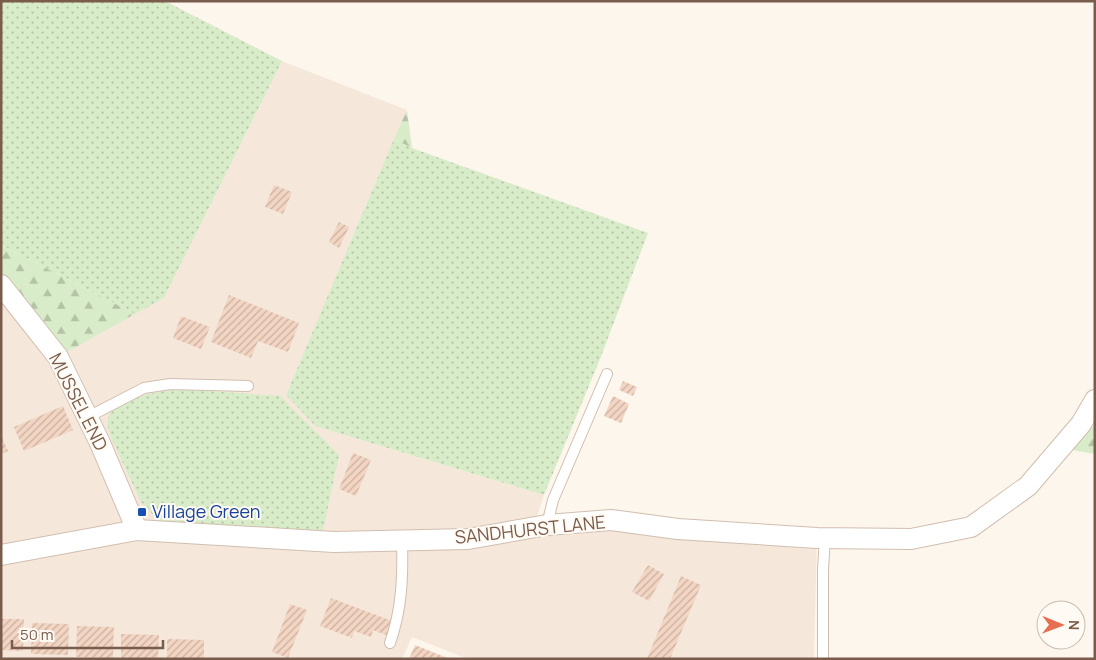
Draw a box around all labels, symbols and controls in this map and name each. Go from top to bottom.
street label: MUSSEL END [44,349,114,454]
place label: Village Green [152,499,260,523]
marker: Village Green [136,506,148,518]
street label: SANDHURST LANE [453,509,606,549]
north arrow [1036,600,1086,650]
scale bar [12,618,164,650]
text: N [1065,620,1084,630]
text: 50 m [20,624,54,645]

